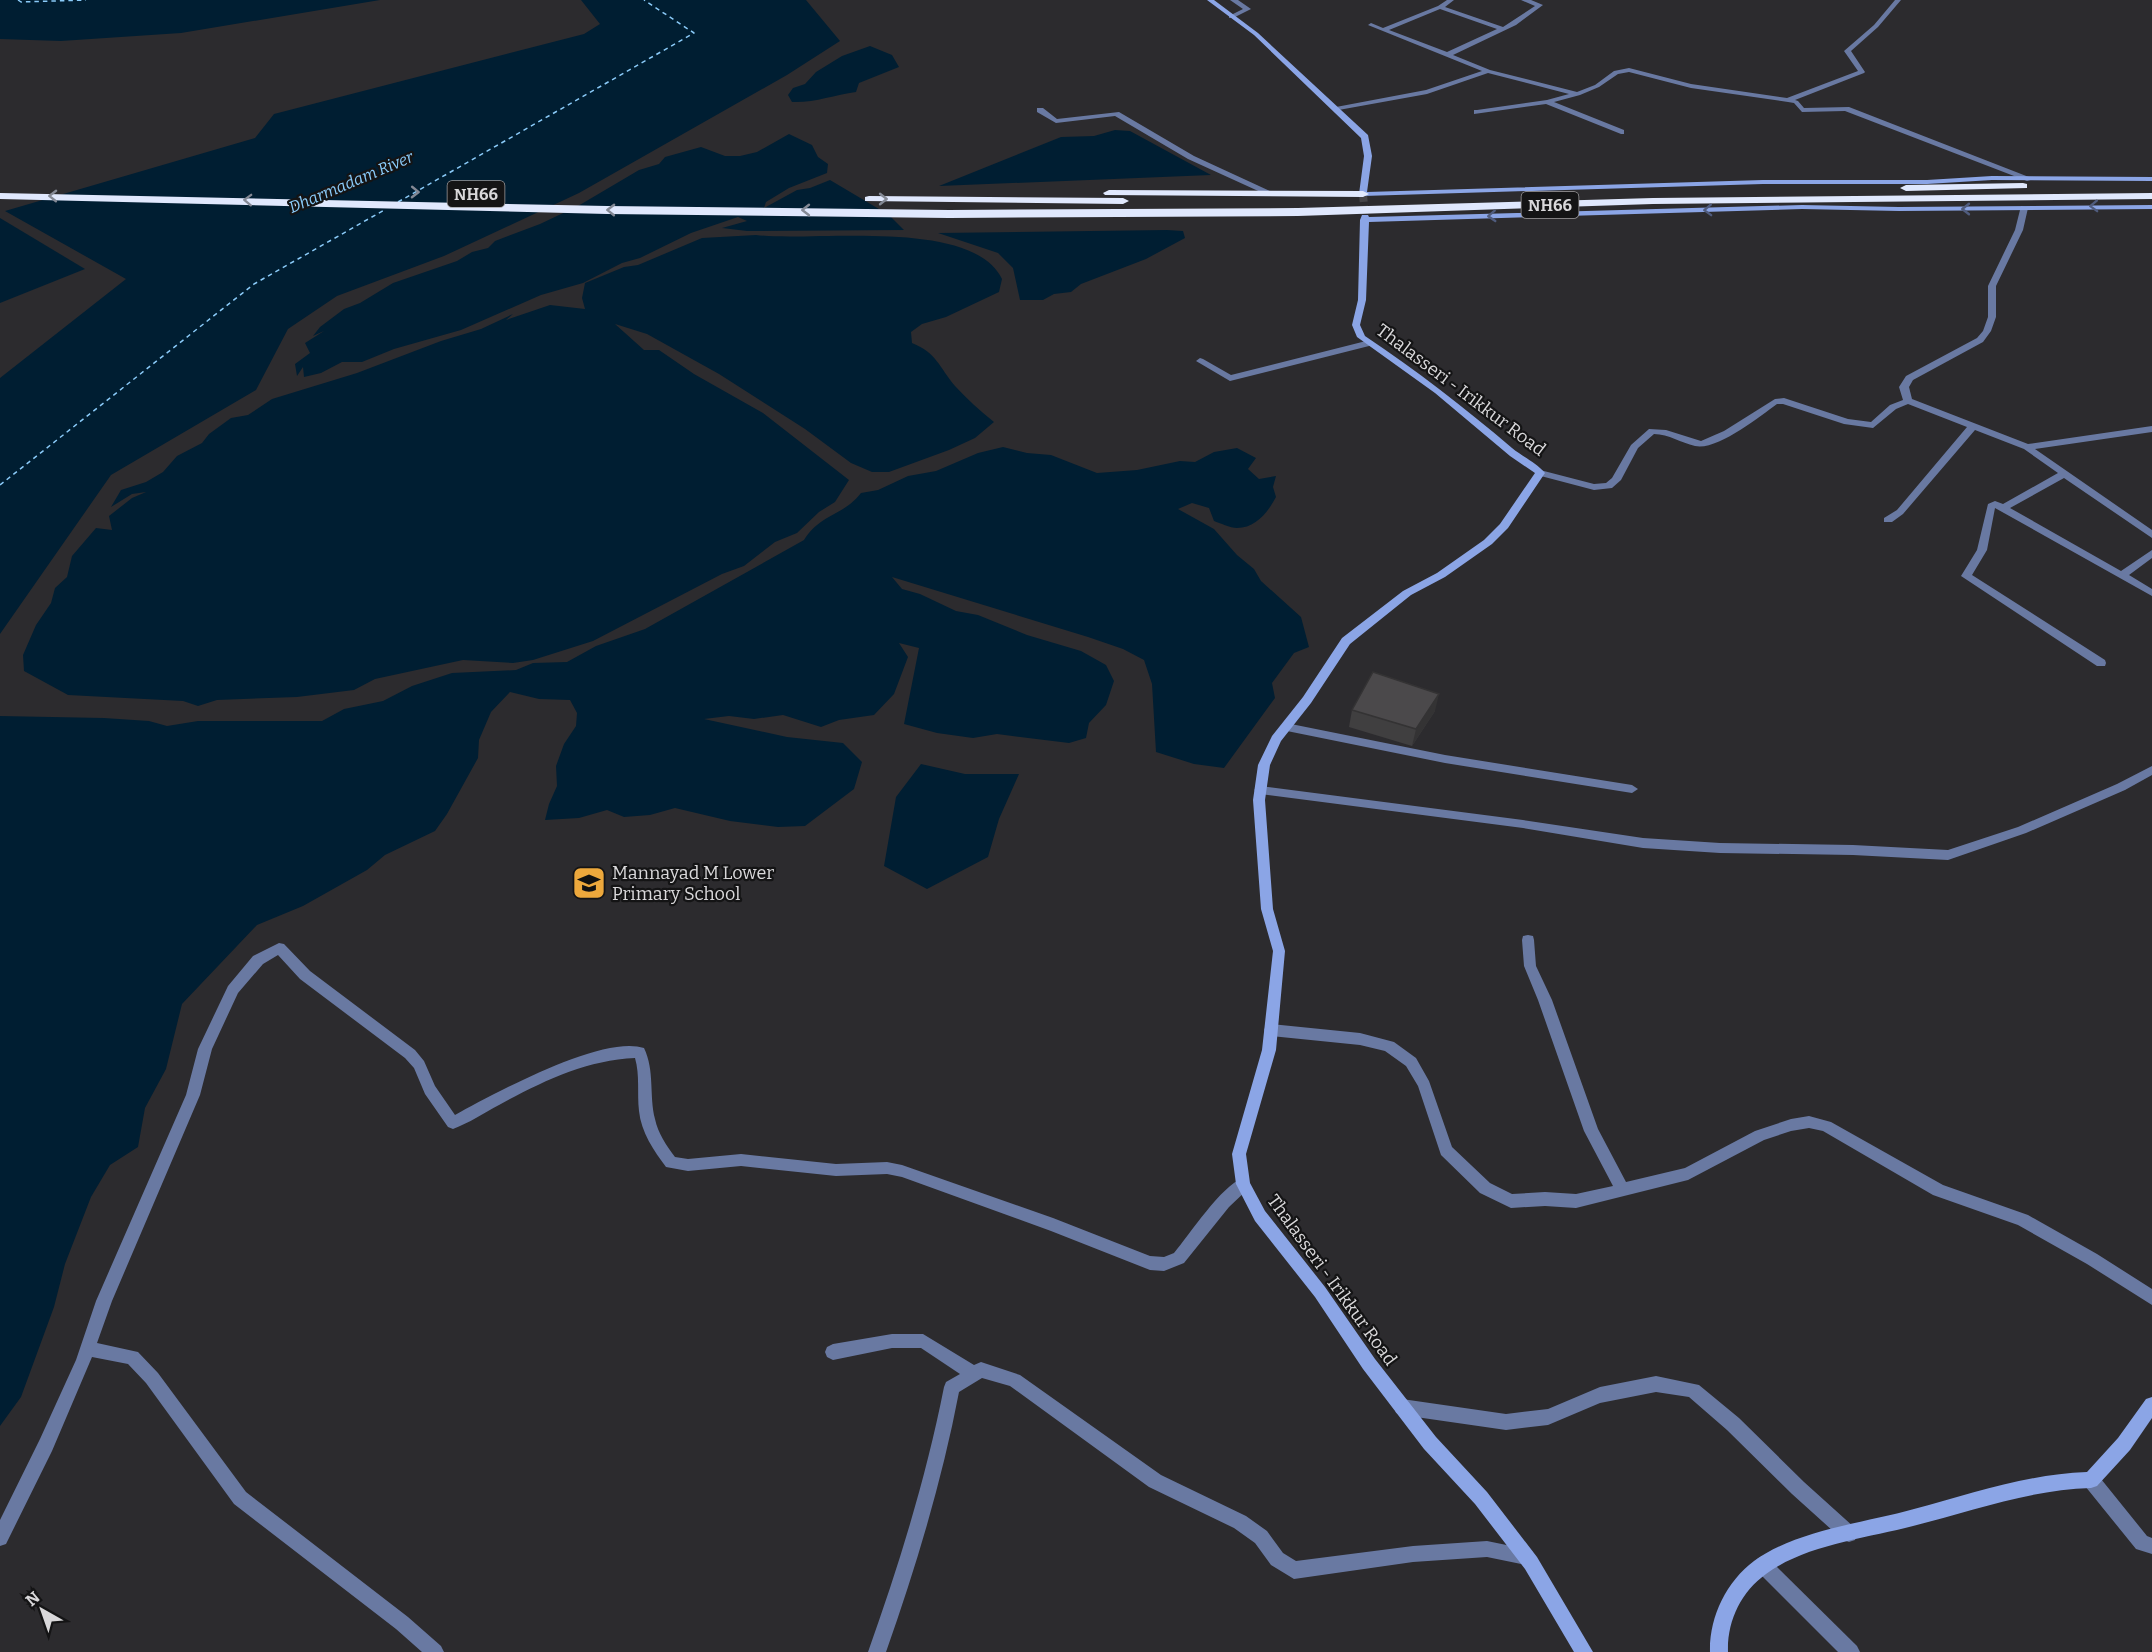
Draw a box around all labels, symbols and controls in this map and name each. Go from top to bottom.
water label: Dharmadam River [286,147,418,217]
road number: NH66 [448,181,504,207]
one-way arrow [411,186,420,199]
one-way arrow [49,190,58,203]
road number: NH66 [1522,192,1578,218]
one-way arrow [879,193,888,206]
one-way arrow [244,194,253,206]
one-way arrow [2089,200,2098,213]
one-way arrow [1703,203,1712,216]
one-way arrow [1961,203,1970,215]
one-way arrow [607,204,616,216]
one-way arrow [802,204,811,216]
one-way arrow [1488,209,1497,222]
street label: Thalasseri - Irikkur Road [1372,319,1550,461]
place label: Mannayad M Lower Primary School [612,862,774,905]
school or university icon: Mannayad M Lower Primary School [571,865,607,901]
street label: Thalasseri - Irikkur Road [1263,1190,1402,1370]
north arrow [12,1580,72,1640]
text: N [22,1588,44,1610]

